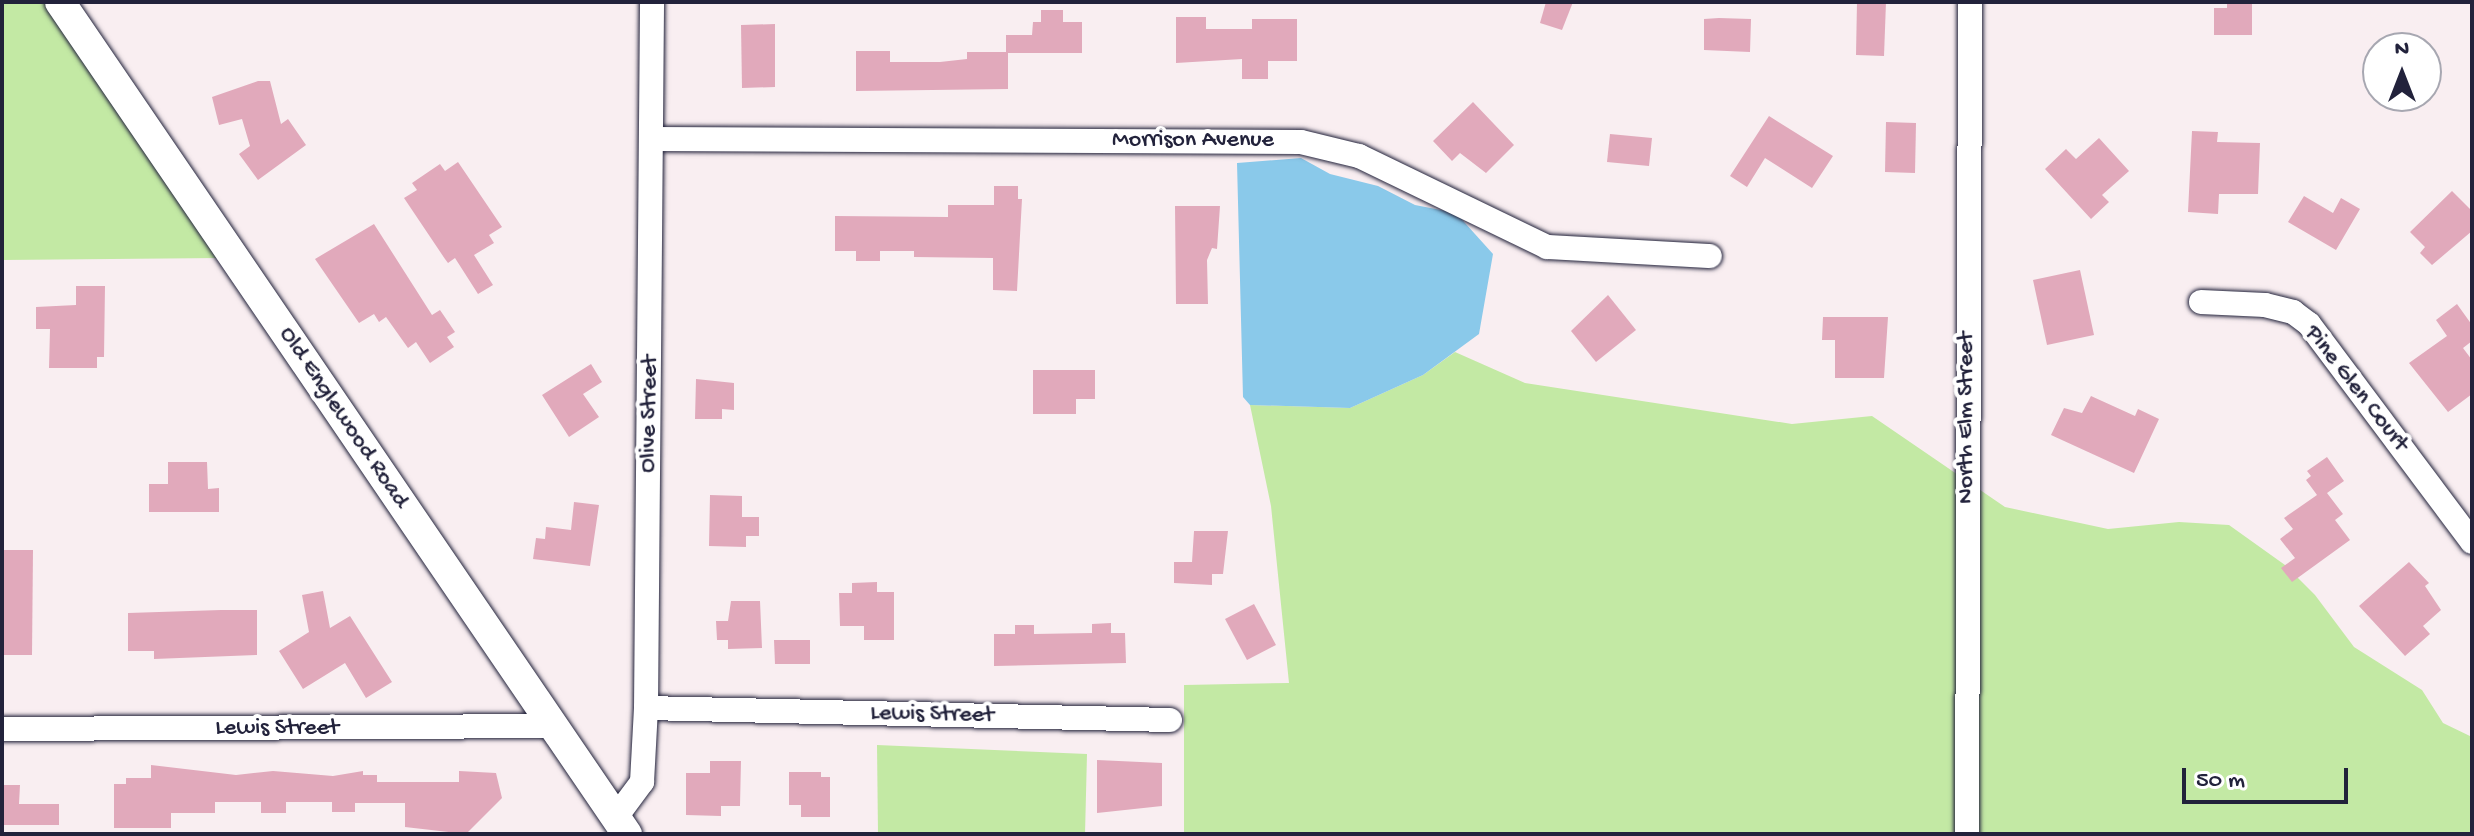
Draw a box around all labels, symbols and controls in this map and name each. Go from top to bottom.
north arrow [2362,32,2442,112]
text: N [2395,37,2409,63]
street label: Morrison Avenue [1112,127,1274,155]
street label: Pine Glen Court [2298,320,2414,458]
street label: Old Englewood Road [272,322,414,514]
street label: North Elm Street [1953,332,1981,504]
street label: Olive Street [635,355,665,473]
street label: Lewis Street [870,700,994,730]
street label: Lewis Street [215,715,339,743]
scale bar [2186,752,2352,802]
text: 50 m [2196,767,2245,796]

